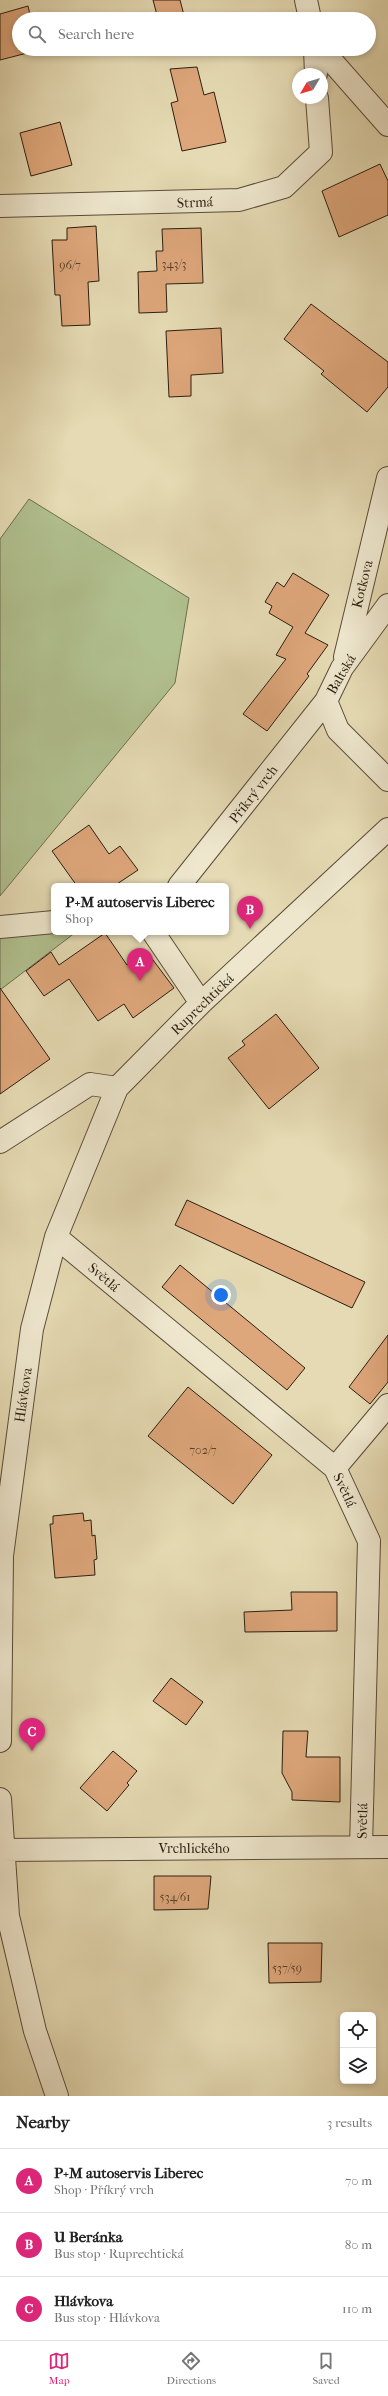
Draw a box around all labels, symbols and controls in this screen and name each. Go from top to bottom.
search box [12,12,376,56]
icon: search [26,23,48,45]
text: Search here [58,25,134,43]
north arrow [292,68,328,104]
street label: Strmá [177,193,214,212]
house number: 343/3 [162,257,186,271]
house number: 96/7 [59,258,81,272]
street label: Kotkova [348,558,377,610]
street label: Baltská [323,651,360,697]
street label: Příkrý vrch [225,762,281,827]
popup [51,883,229,935]
text: P+M autoservis Liberec [65,893,215,911]
pin: B [237,896,263,929]
text: Shop [65,911,93,926]
pin: A [127,948,153,981]
street label: Ruprechtická [167,970,238,1039]
street label: Světlá [84,1259,123,1296]
your location [211,1285,231,1305]
street label: Hlávkova [11,1366,36,1424]
house number: 702/7 [189,1443,217,1457]
street label: Světlá [329,1470,360,1511]
pin: C [19,1718,45,1751]
street label: Světlá [354,1802,371,1839]
street label: Vrchlického [157,1840,230,1857]
house number: 534/61 [160,1890,190,1904]
house number: 537/59 [272,1961,302,1975]
map controls [340,2012,376,2084]
button: locate [340,2012,376,2048]
button: layers [340,2048,376,2084]
text: Nearby [16,2112,70,2132]
text: 3 results [327,2115,372,2130]
text: P+M autoservis Liberec [54,2164,203,2182]
text: A [25,2173,33,2188]
text: 70 m [345,2173,372,2188]
text: Shop · Příkrý vrch [54,2182,154,2197]
text: U Beránka [54,2228,123,2246]
text: B [25,2237,33,2252]
text: 80 m [345,2237,372,2252]
text: Bus stop · Ruprechtická [54,2246,184,2261]
text: Hlávkova [54,2292,113,2310]
text: C [25,2301,33,2316]
text: 110 m [342,2301,372,2316]
text: Bus stop · Hlávkova [54,2310,160,2325]
tab: Map [48,2350,70,2387]
tab: Directions [167,2350,216,2387]
tab: Saved [312,2350,340,2387]

